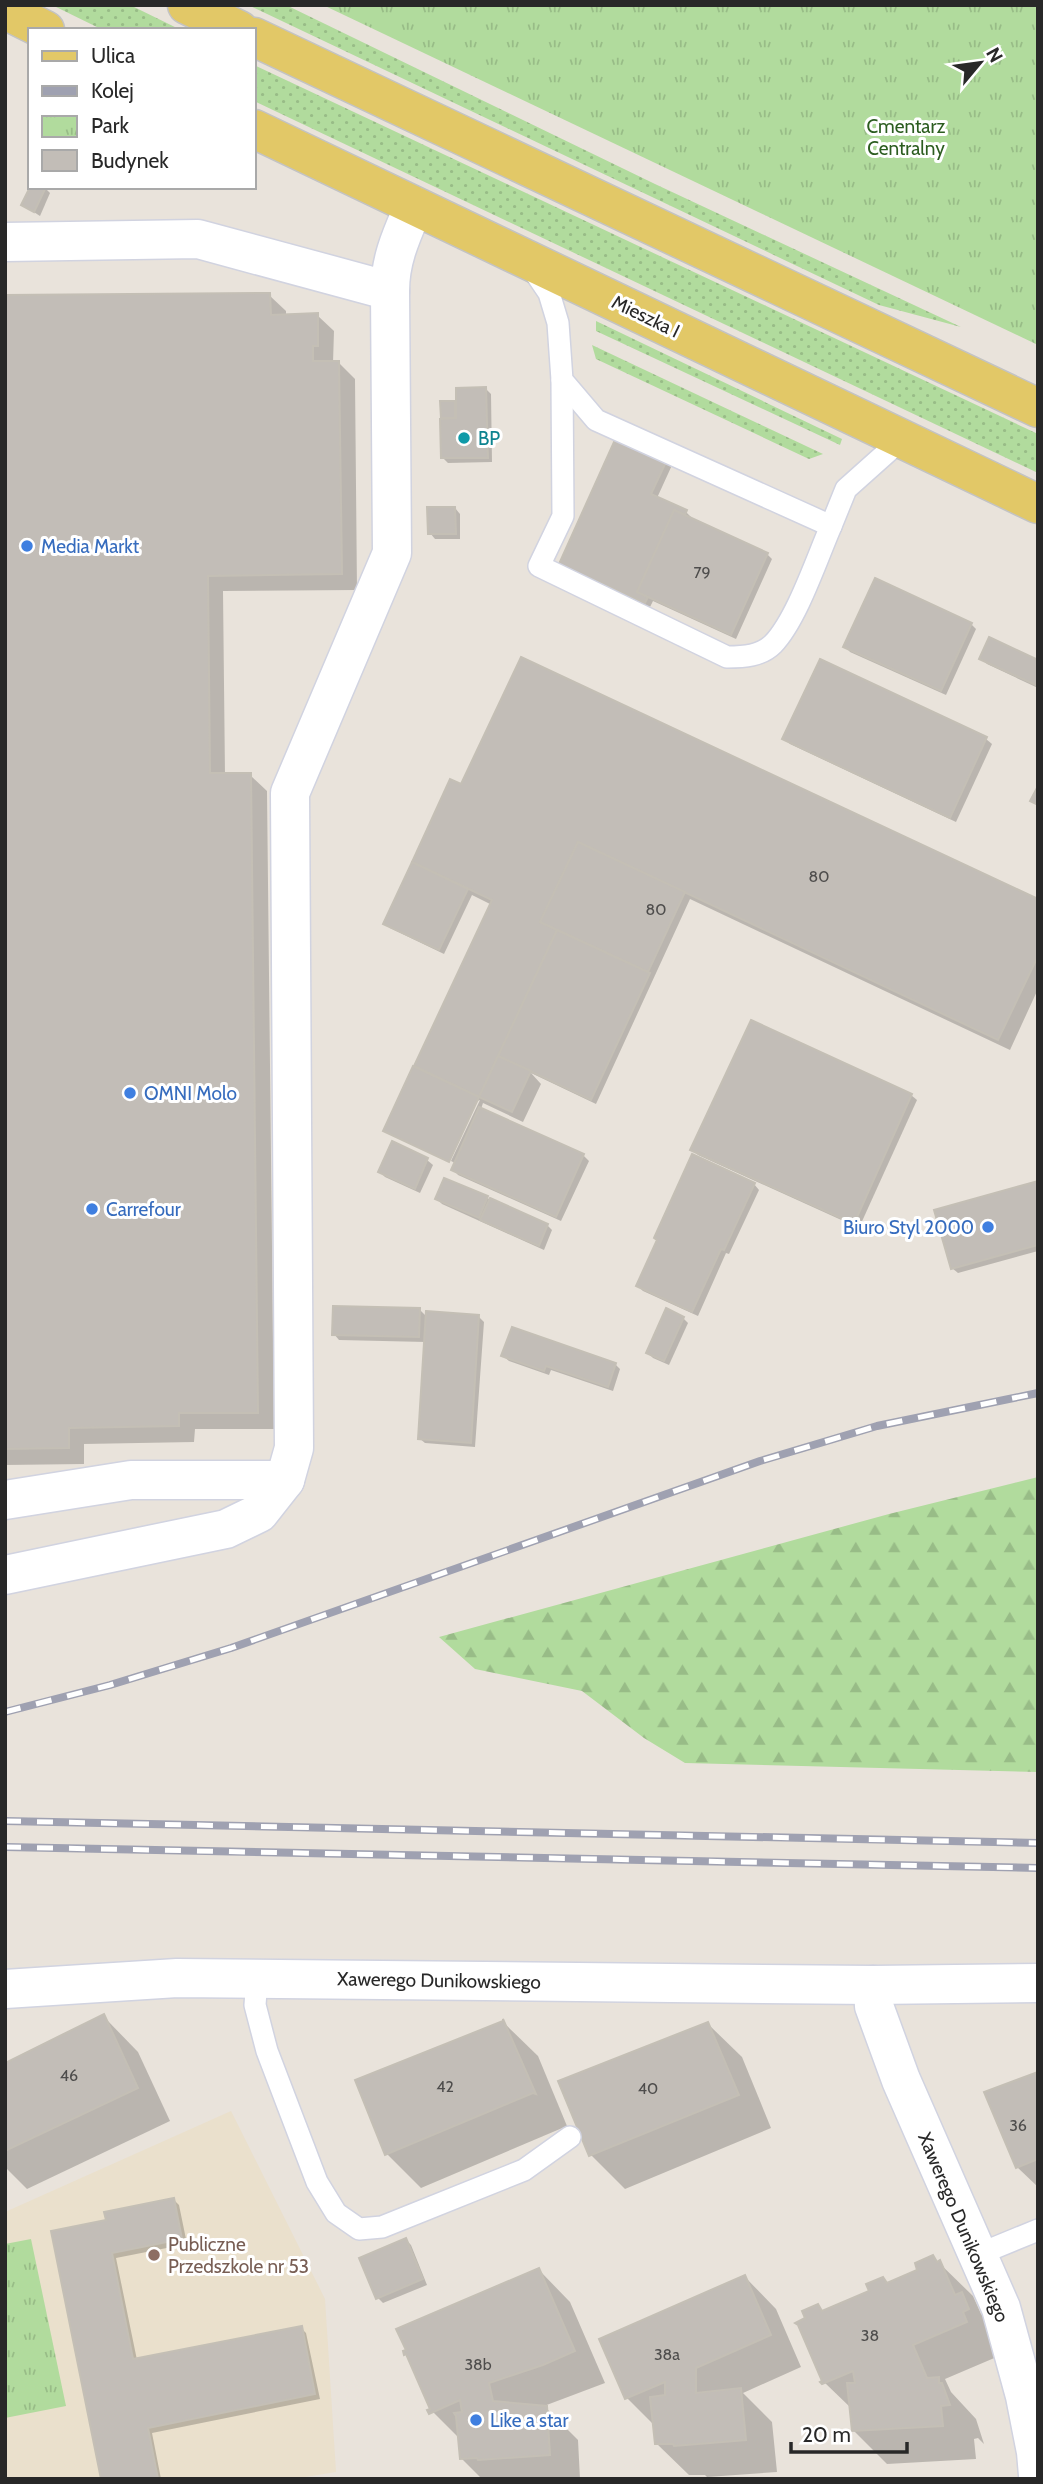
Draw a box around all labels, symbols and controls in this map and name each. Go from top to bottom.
legend [28,28,256,189]
north arrow [945,28,1015,98]
text: Ulica [91,43,135,68]
text: N [981,44,1008,66]
text: Kolej [91,78,134,104]
text: Park [91,113,129,138]
park label: Cmentarz Centralny [867,115,945,160]
text: Budynek [91,148,169,173]
street label: Mieszka I [608,290,683,343]
place label: BP [478,427,500,450]
marker: BP [456,430,472,446]
place label: Media Markt [41,535,140,558]
marker: Media Markt [19,538,35,554]
house number: 79 [693,563,711,582]
house number: 80 [809,867,829,886]
house number: 80 [646,900,666,919]
place label: OMNI Molo [144,1082,237,1105]
marker: OMNI Molo [122,1085,138,1101]
place label: Carrefour [106,1198,181,1221]
marker: Carrefour [84,1201,100,1217]
place label: Biuro Styl 2000 [843,1216,974,1239]
marker: Biuro Styl 2000 [980,1219,996,1235]
street label: Xawerego Dunikowskiego [337,1967,541,1994]
house number: 46 [60,2066,78,2085]
house number: 42 [436,2077,454,2096]
house number: 40 [638,2079,658,2098]
house number: 36 [1009,2116,1027,2135]
street label: Xawerego Dunikowskiego [913,2129,1014,2325]
place label: Publiczne Przedszkole nr 53 [168,2233,309,2278]
marker: Publiczne Przedszkole nr 53 [146,2247,162,2263]
house number: 38 [861,2326,879,2345]
house number: 38a [654,2345,680,2364]
house number: 38b [464,2355,492,2374]
place label: Like a star [490,2409,568,2432]
scale bar [791,2410,906,2454]
marker: Like a star [468,2412,484,2428]
text: 20 m [802,2422,851,2447]

